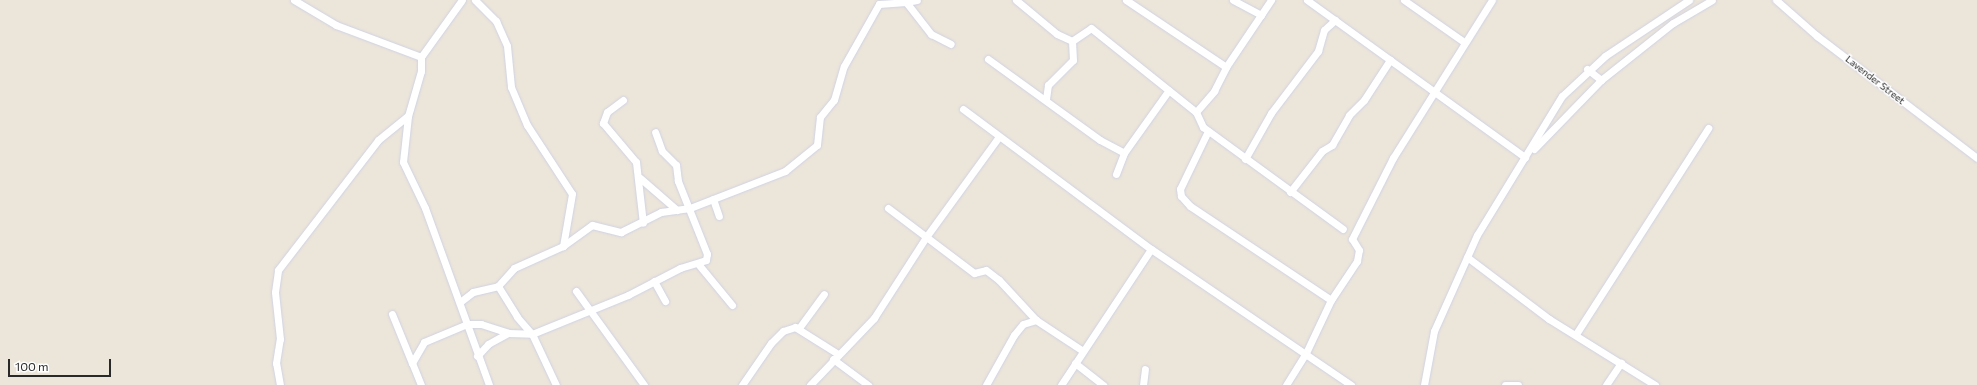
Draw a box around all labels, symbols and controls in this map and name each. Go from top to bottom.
street label: Lavender Street [1843,53,1907,107]
scale bar [10,351,113,377]
text: 100 m [15,359,49,373]

